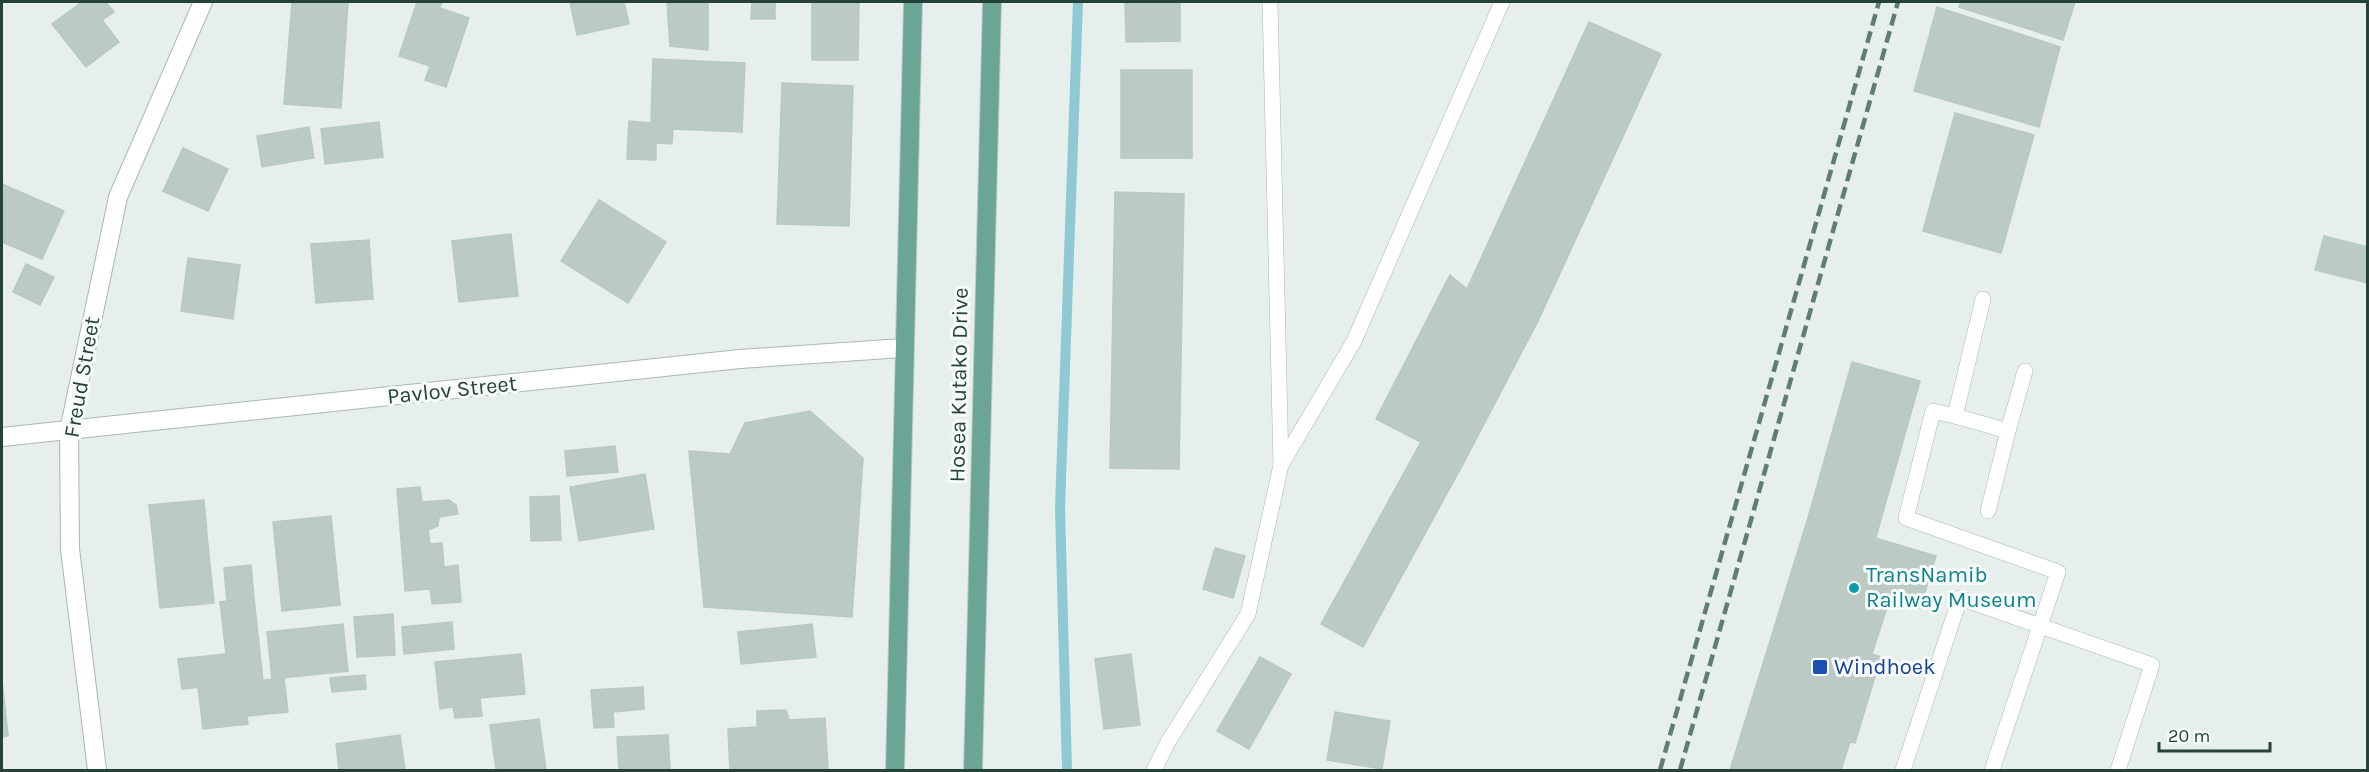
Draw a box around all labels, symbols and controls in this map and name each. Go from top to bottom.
street label: Hosea Kutako Drive [944,287,974,483]
street label: Freud Street [59,314,105,440]
street label: Pavlov Street [386,370,518,410]
place label: TransNamib Railway Museum [1866,562,2037,613]
marker: TransNamib Railway Museum [1847,581,1861,595]
place label: Windhoek [1834,654,1936,680]
marker: Windhoek [1811,658,1829,676]
scale bar [2159,715,2270,753]
text: 20 m [2168,725,2210,747]

